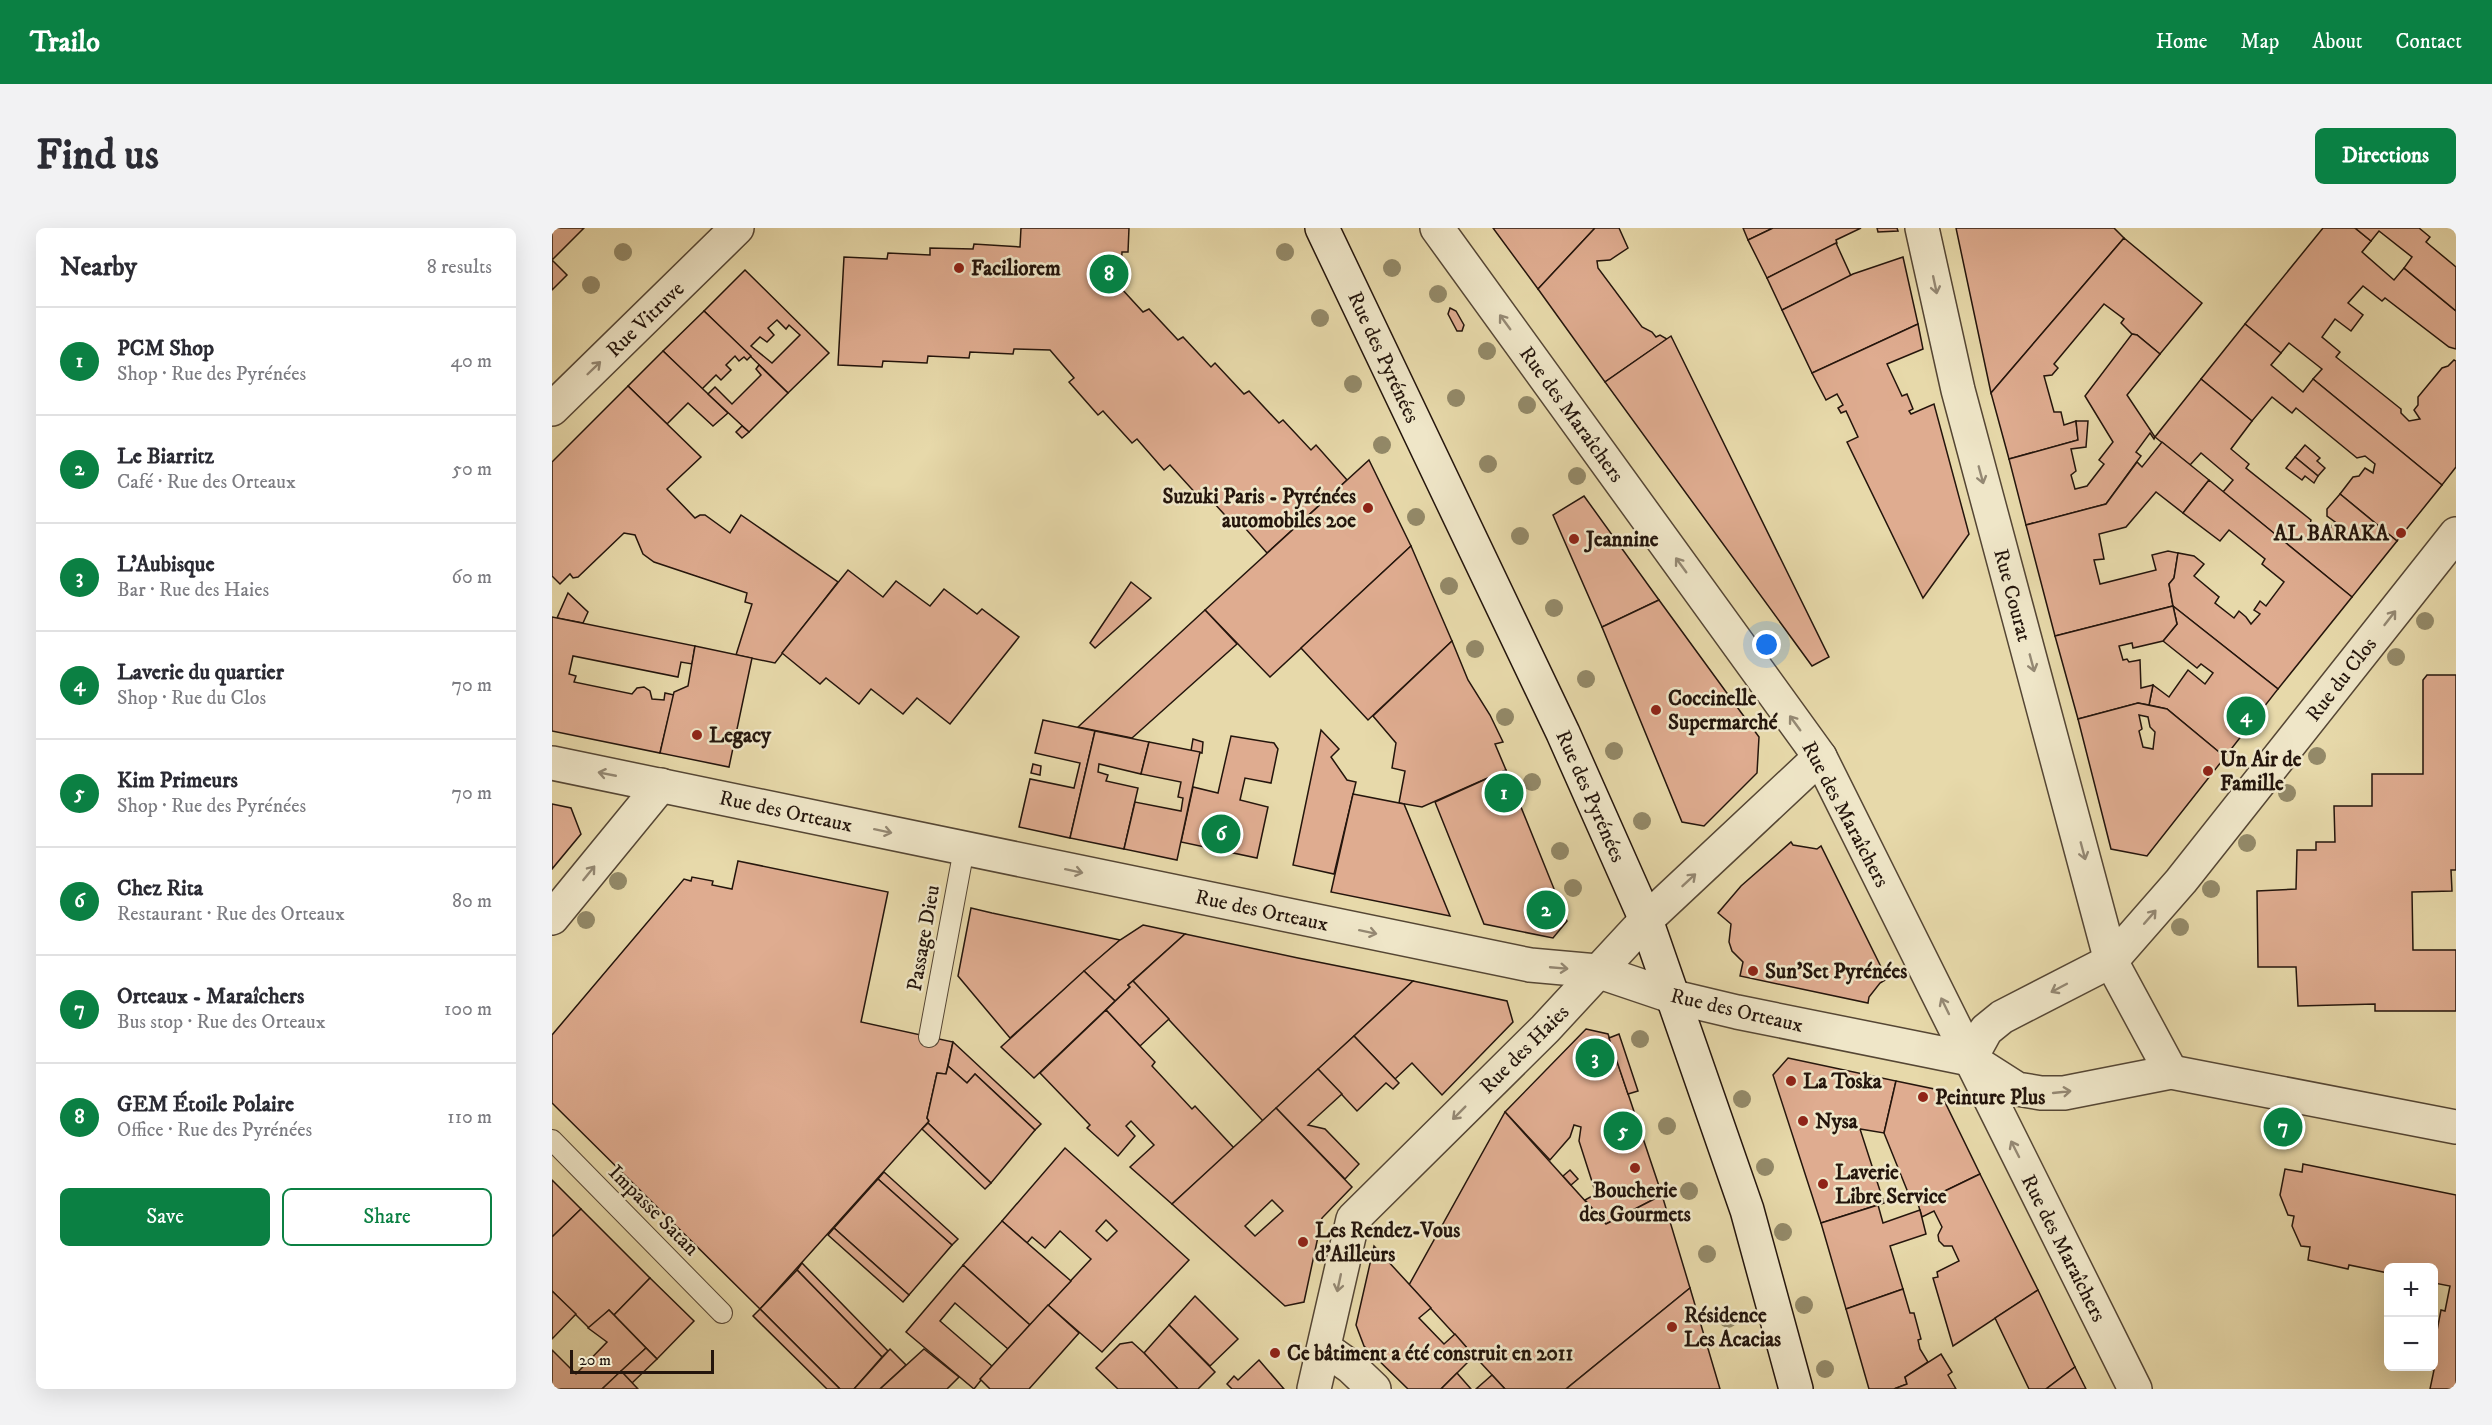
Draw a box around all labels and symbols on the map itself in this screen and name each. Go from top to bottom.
pin: 8 [1090,252,1128,296]
place label: Faciliorem [971,256,1061,282]
marker: Faciliorem [952,261,966,275]
one-way arrow [1929,275,1941,294]
street label: Rue Vitruve [601,276,690,363]
street label: Rue des Pyrénées [1341,288,1425,427]
one-way arrow [1499,314,1511,330]
street label: Rue des Maraîchers [1513,342,1629,488]
one-way arrow [586,361,601,376]
one-way arrow [1975,465,1987,484]
place label: Suzuki Paris - Pyrénées automobiles 20e [1162,484,1356,534]
marker: Suzuki Paris - Pyrénées automobiles 20e [1361,501,1375,515]
place label: AL BARAKA [2273,521,2390,547]
marker: AL BARAKA [2394,526,2408,540]
place label: Jeannine [1584,527,1659,553]
marker: Jeannine [1567,532,1581,546]
street label: Rue Courat [1987,546,2037,645]
one-way arrow [1675,557,1687,573]
one-way arrow [2383,610,2396,626]
your location [1752,630,1781,659]
street label: Rue du Clos [2301,632,2383,727]
one-way arrow [2027,653,2038,672]
place label: Coccinelle Supermarché [1668,686,1778,736]
pin: 4 [2226,694,2266,738]
marker: Coccinelle Supermarché [1649,703,1663,717]
one-way arrow [1789,715,1801,731]
place label: Legacy [709,723,772,749]
street label: Rue des Pyrénées [1549,726,1631,867]
marker: Legacy [690,728,704,742]
street label: Rue des Maraîchers [1796,737,1895,892]
place label: Un Air de Famille [2220,747,2302,797]
marker: Un Air de Famille [2201,764,2215,778]
one-way arrow [597,768,617,779]
pin: 1 [1484,770,1524,816]
street label: Rue des Orteaux [717,785,855,839]
pin: 6 [1202,812,1240,856]
one-way arrow [873,826,892,837]
one-way arrow [2078,841,2089,860]
one-way arrow [582,866,596,881]
one-way arrow [1064,866,1083,877]
one-way arrow [1681,873,1696,888]
street label: Passage Dieu [902,883,946,993]
street label: Rue des Orteaux [1193,884,1331,938]
pin: 2 [1526,888,1566,932]
one-way arrow [2143,909,2156,925]
one-way arrow [1358,927,1377,938]
place label: Sun'Set Pyrénées [1765,959,1907,985]
one-way arrow [1549,963,1569,974]
marker: Sun'Set Pyrénées [1746,964,1760,978]
street label: Rue des Orteaux [1668,983,1806,1039]
one-way arrow [2051,983,2069,994]
one-way arrow [1938,998,1950,1016]
street label: Rue des Haies [1475,1000,1575,1100]
pin: 3 [1576,1036,1614,1080]
place label: La Toska [1803,1069,1883,1095]
marker: La Toska [1784,1074,1798,1088]
place label: Peinture Plus [1935,1085,2045,1111]
one-way arrow [2051,1086,2071,1097]
marker: Peinture Plus [1916,1090,1930,1104]
pin: 7 [2264,1104,2302,1150]
one-way arrow [1452,1106,1467,1121]
pin: 5 [1604,1108,1642,1154]
place label: Nysa [1815,1109,1859,1135]
marker: Nysa [1796,1114,1810,1128]
one-way arrow [2009,1140,2020,1158]
street label: Impasse Satan [602,1160,704,1262]
place label: Laverie Libre Service [1835,1160,1947,1210]
marker: Boucherie des Gourmets [1628,1161,1642,1175]
street label: Rue des Maraîchers [2015,1170,2111,1326]
marker: Laverie Libre Service [1816,1177,1830,1191]
place label: Boucherie des Gourmets [1579,1178,1691,1228]
place label: Les Rendez-Vous d'Ailleurs [1315,1218,1460,1268]
marker: Les Rendez-Vous d'Ailleurs [1296,1235,1310,1249]
one-way arrow [1333,1274,1345,1293]
place label: Résidence Les Acacias [1684,1303,1781,1353]
marker: Résidence Les Acacias [1665,1320,1679,1334]
place label: Ce bâtiment a été construit en 2011 [1287,1341,1573,1367]
marker: Ce bâtiment a été construit en 2011 [1268,1346,1282,1360]
scale bar [570,1347,714,1374]

